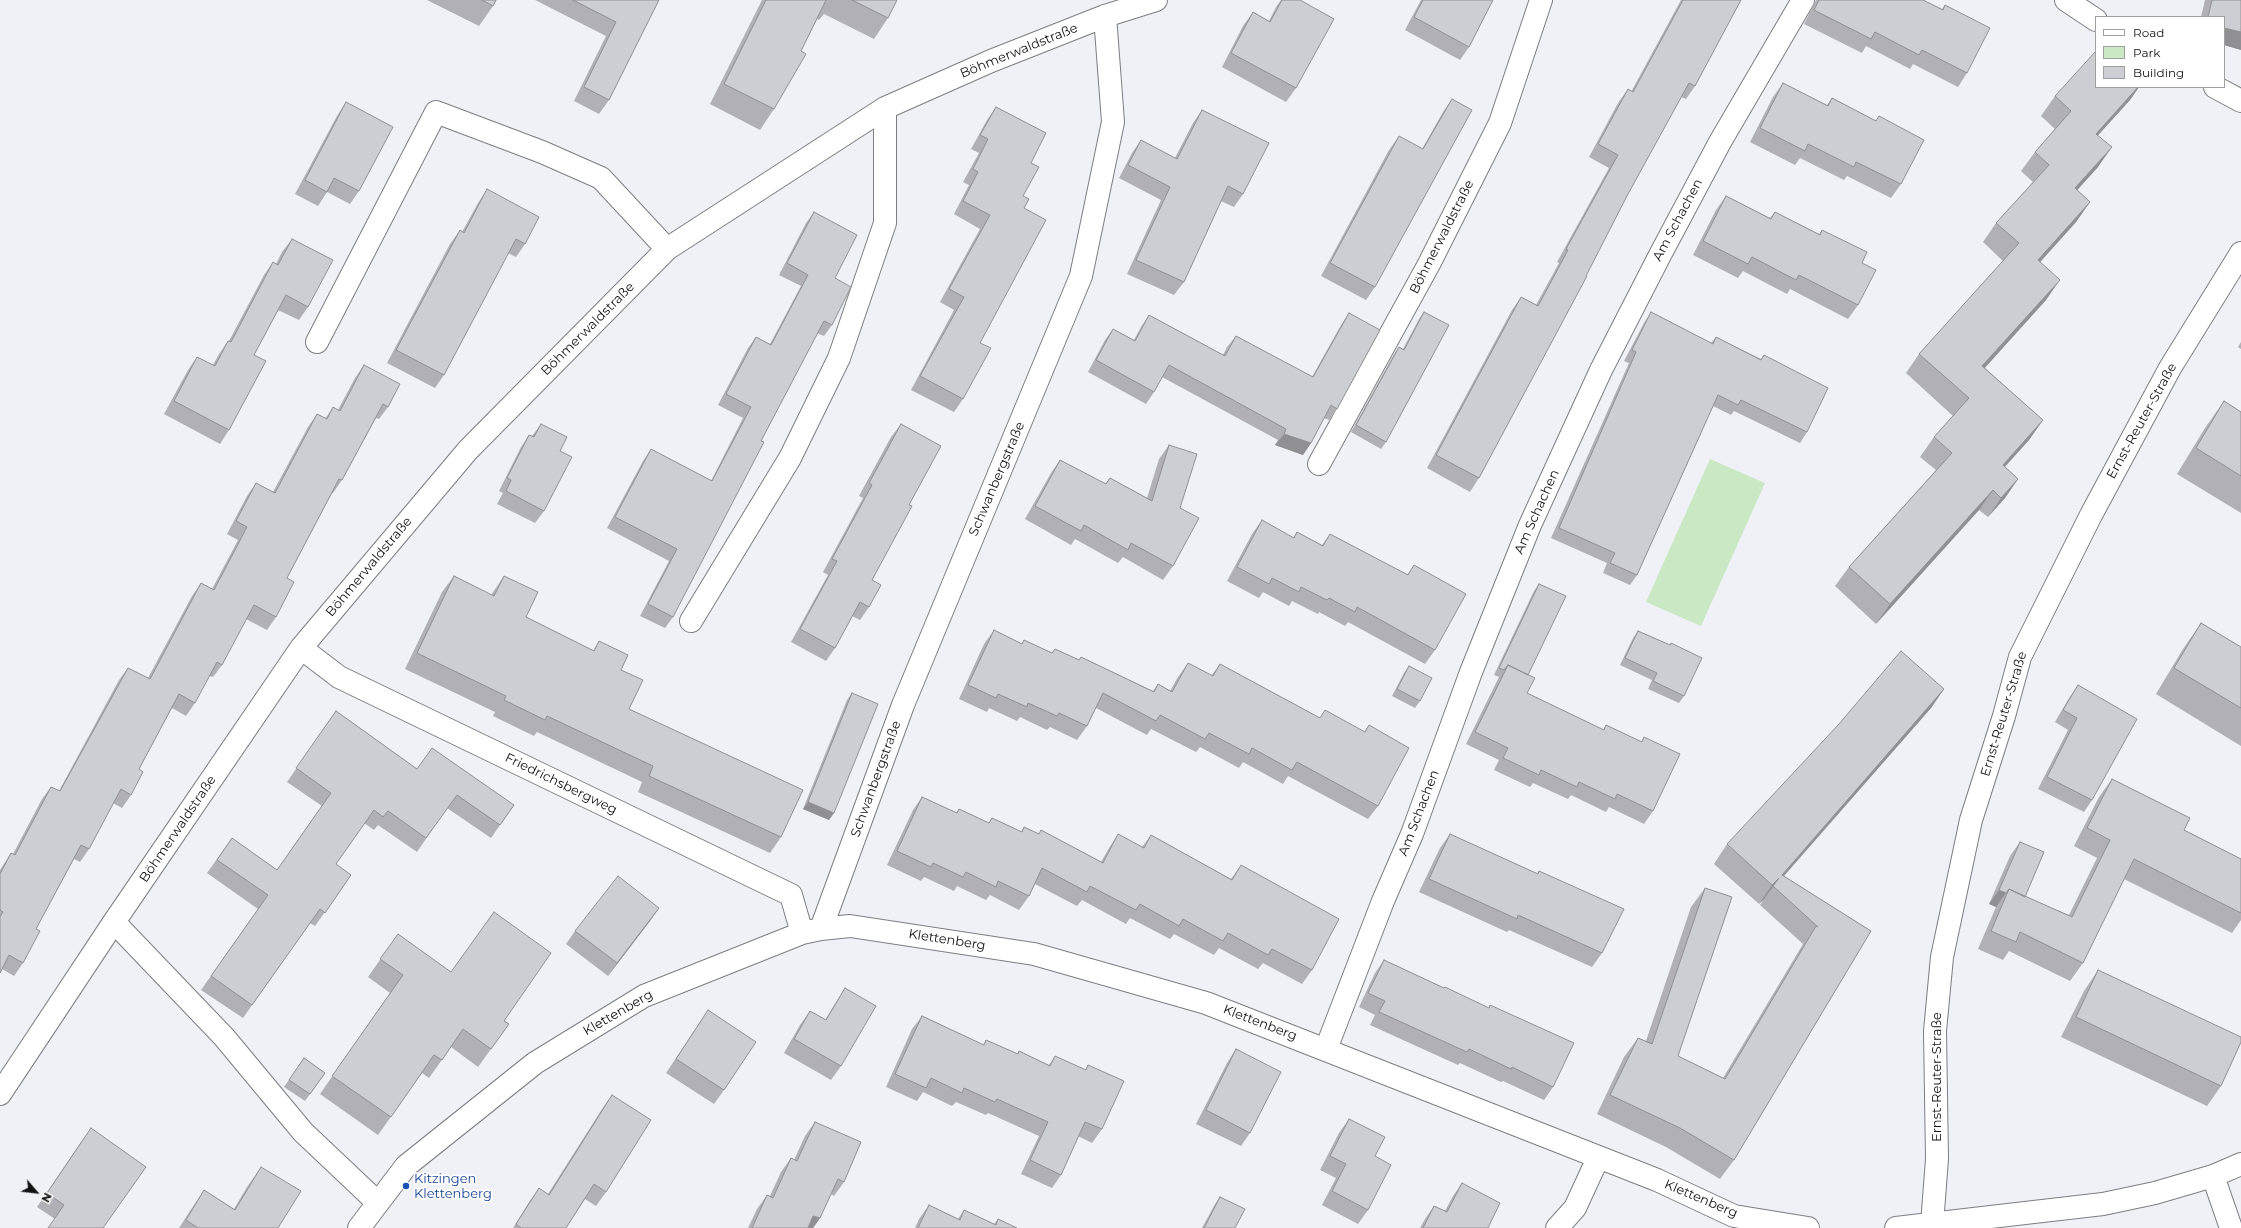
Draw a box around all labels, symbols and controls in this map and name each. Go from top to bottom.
legend [2095,16,2225,88]
street label: Böhmerwaldstraße [958,20,1080,82]
text: Road [2133,25,2164,40]
text: Park [2133,45,2160,60]
text: Building [2133,65,2184,80]
street label: Am Schachen [1650,176,1706,264]
street label: Böhmerwaldstraße [1407,178,1477,296]
street label: Böhmerwaldstraße [538,279,638,379]
street label: Ernst-Reuter-Straße [2104,360,2180,482]
street label: Schwanbergstraße [966,420,1028,538]
street label: Am Schachen [1511,467,1563,557]
street label: Böhmerwaldstraße [323,514,415,620]
street label: Ernst-Reuter-Straße [1978,650,2030,778]
street label: Schwanbergstraße [848,719,904,839]
street label: Friedrichsbergweg [502,750,620,818]
street label: Am Schachen [1395,768,1443,858]
street label: Böhmerwaldstraße [136,773,220,885]
street label: Klettenberg [907,926,987,954]
street label: Klettenberg [580,987,656,1039]
street label: Klettenberg [1221,1002,1299,1044]
street label: Ernst-Reuter-Straße [1929,1012,1945,1142]
place label: Kitzingen Klettenberg [414,1171,492,1202]
north arrow [16,1172,56,1212]
street label: Klettenberg [1662,1177,1740,1221]
marker: Kitzingen Klettenberg [401,1181,411,1191]
text: N [38,1190,55,1205]

